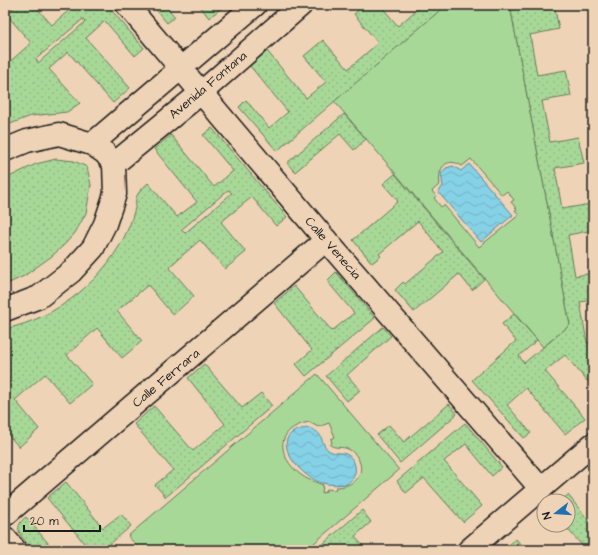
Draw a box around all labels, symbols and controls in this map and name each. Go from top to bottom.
street label: Avenida Fontana [165,47,251,123]
street label: Calle Venecia [301,213,366,284]
street label: Calle Ferrara [128,344,204,412]
north arrow [536,493,576,533]
scale bar [24,507,100,533]
text: N [539,510,555,521]
text: 20 m [30,513,59,530]

